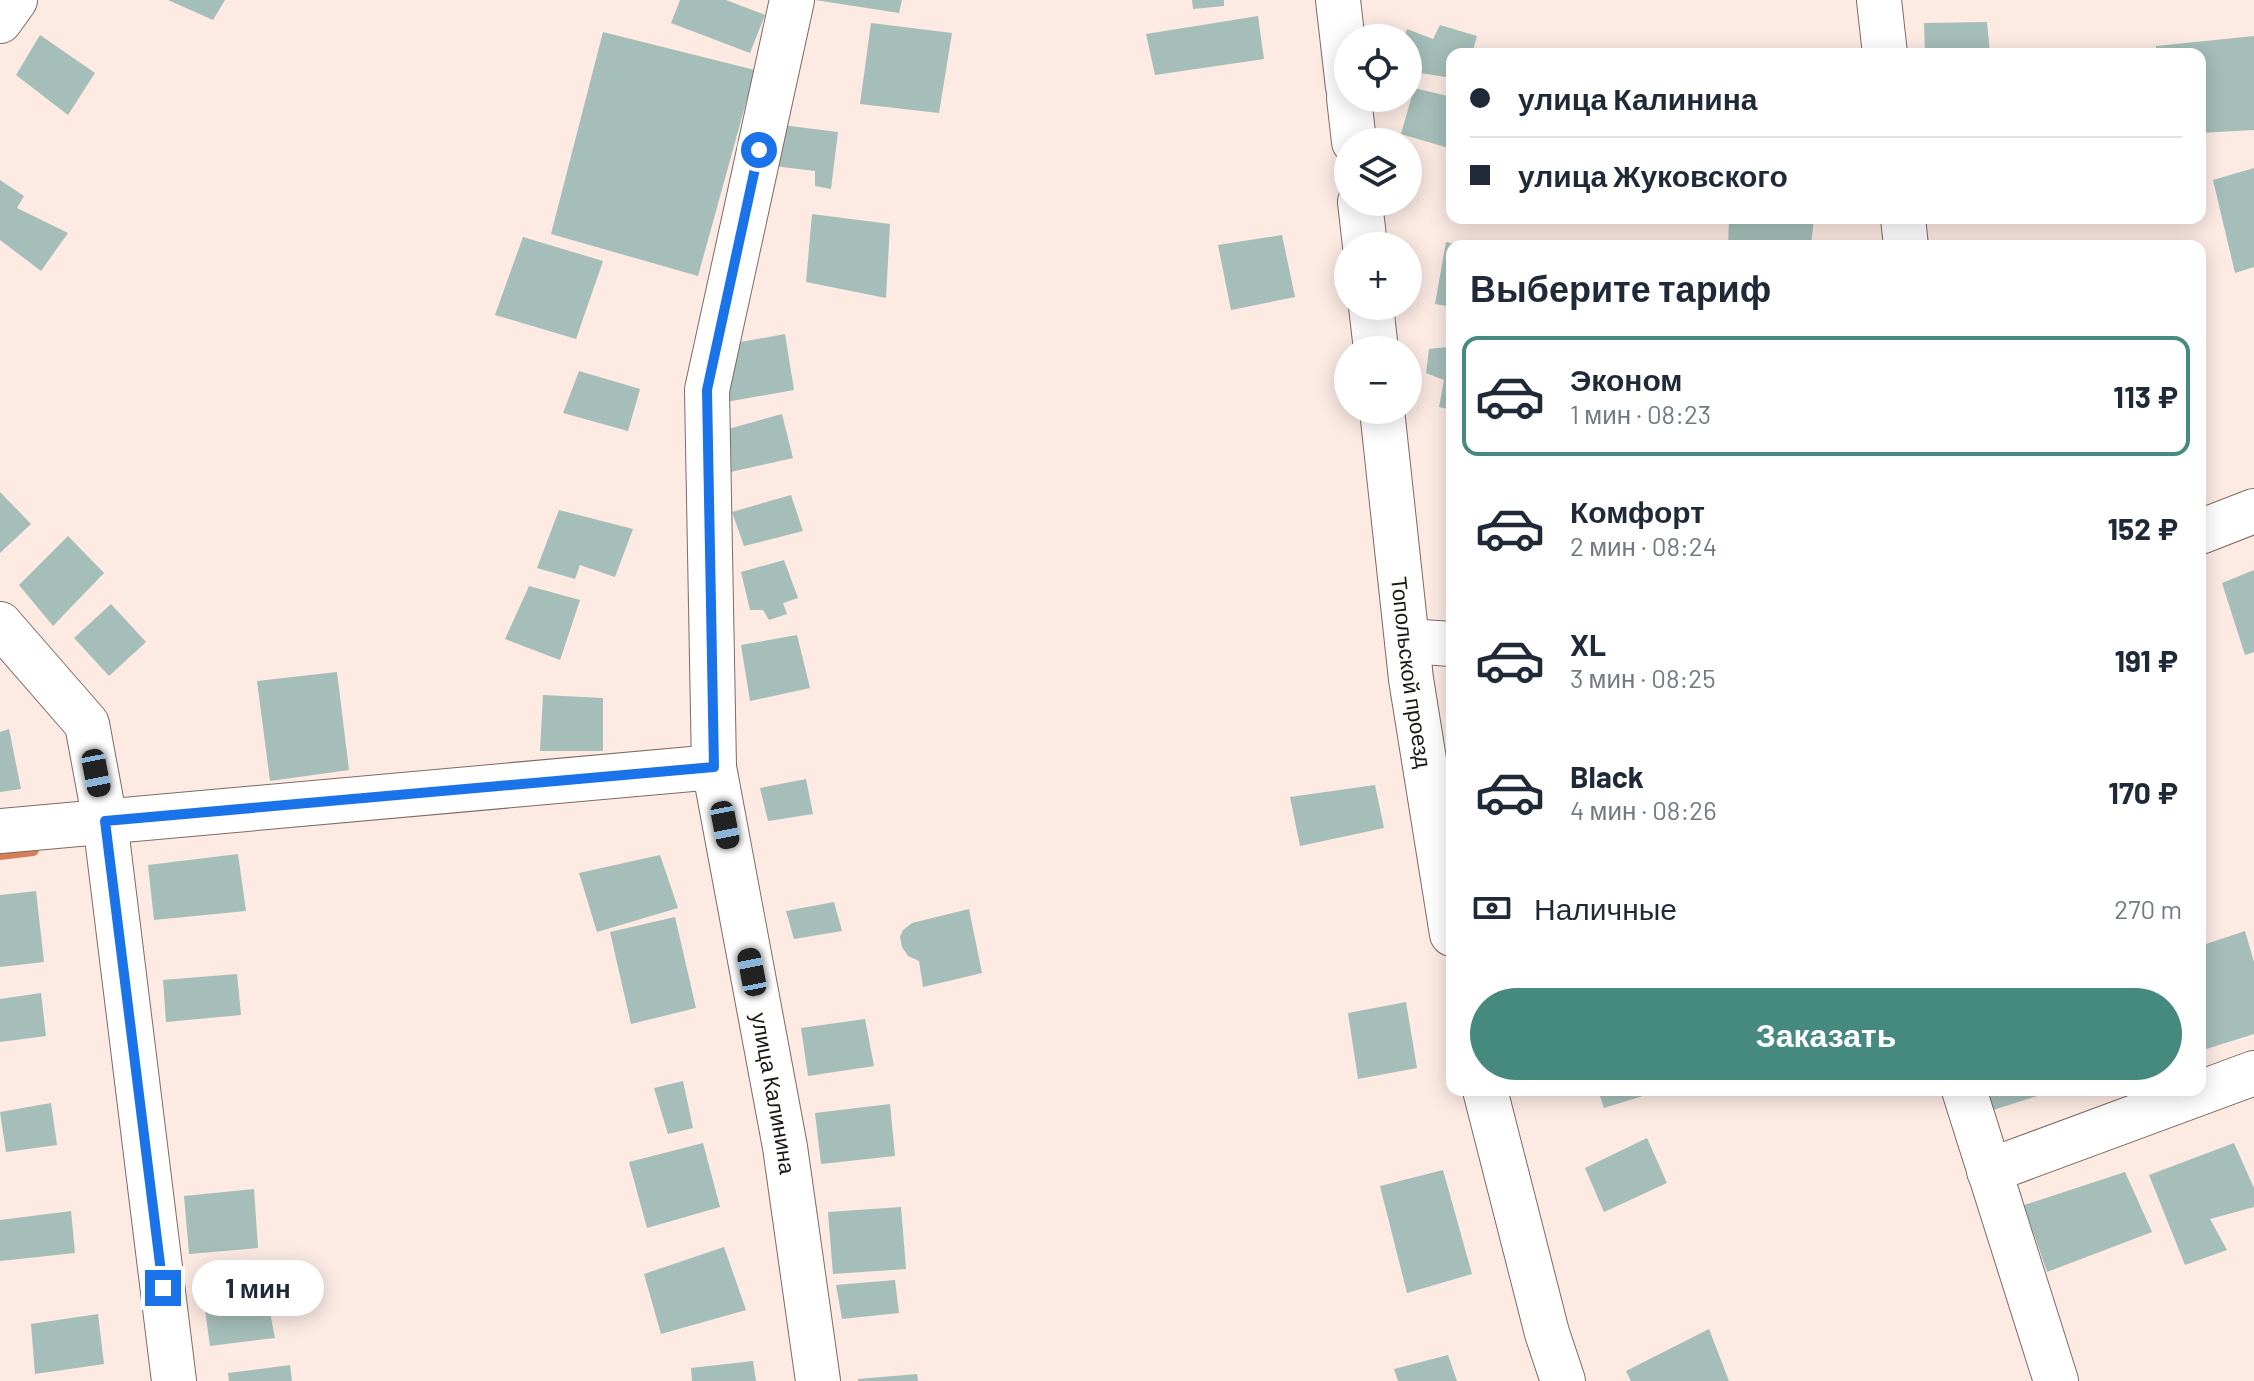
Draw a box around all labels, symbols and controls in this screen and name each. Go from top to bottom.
map controls [1334,24,1422,424]
button: locate [1334,24,1422,112]
text: улица Калинина [1518,80,1758,116]
button: layers [1334,128,1422,216]
route start [741,132,777,168]
text: улица Жуковского [1518,157,1788,193]
button: + [1334,232,1422,320]
text: Выберите тариф [1470,266,1771,309]
button: − [1334,336,1422,424]
icon: car [1474,360,1546,432]
text: Эконом [1570,361,1683,397]
text: 113 ₽ [2113,378,2178,414]
text: 1 мин · 08:23 [1570,398,1711,429]
icon: car [1474,492,1546,564]
text: Комфорт [1570,493,1705,529]
text: 152 ₽ [2107,510,2178,546]
text: 2 мин · 08:24 [1570,530,1717,561]
street label: Топольской проезд [1387,575,1438,770]
icon: car [1474,624,1546,696]
text: XL [1570,626,1606,662]
text: 191 ₽ [2114,642,2178,678]
text: 3 мин · 08:25 [1570,662,1716,693]
car [80,747,112,799]
icon: car [1474,756,1546,828]
text: Black [1570,758,1644,794]
text: 170 ₽ [2108,774,2178,810]
text: 4 мин · 08:26 [1570,794,1717,825]
car [709,799,741,851]
icon: cash [1470,886,1514,930]
text: Наличные [1534,890,1677,926]
text: 270 m [2114,893,2182,924]
car [736,946,768,998]
button: Заказать [1470,988,2182,1080]
street label: улица Калинина [746,1010,802,1177]
callout: 1 мин [191,1260,323,1316]
route end [145,1270,181,1306]
text: 1 мин [225,1272,291,1303]

